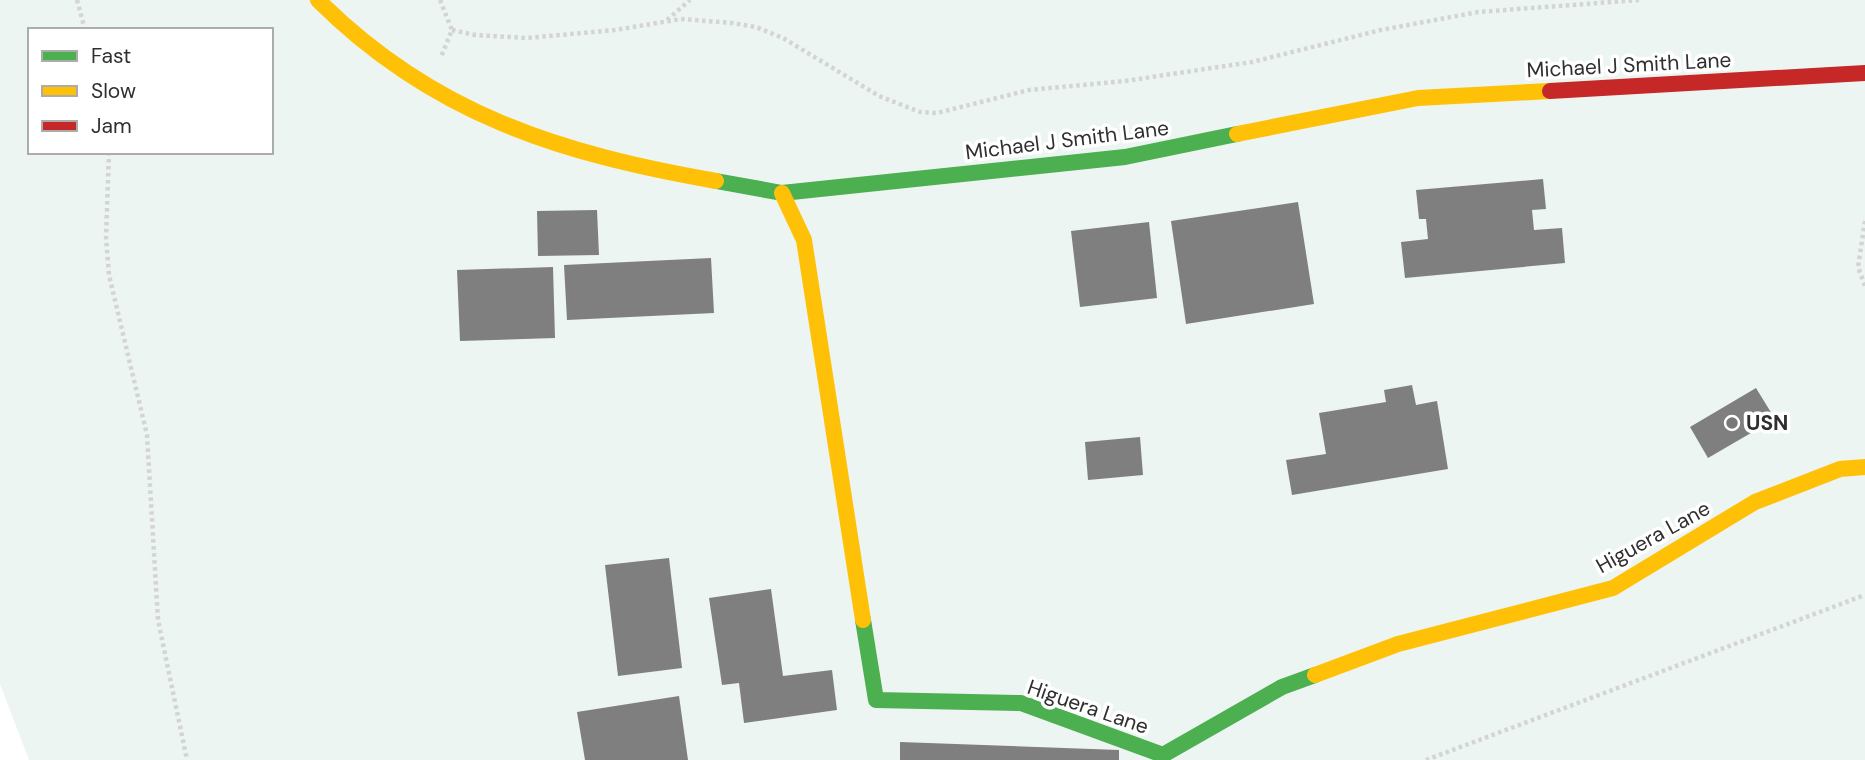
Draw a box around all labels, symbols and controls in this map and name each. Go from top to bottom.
legend [28,28,273,154]
text: Fast [91,42,131,70]
street label: Michael J Smith Lane [1526,46,1732,84]
text: Slow [91,77,136,105]
text: Jam [91,112,132,140]
street label: Michael J Smith Lane [964,114,1170,166]
place label: USN [1746,409,1788,437]
marker: USN [1724,415,1740,431]
street label: Higuera Lane [1591,494,1715,580]
street label: Higuera Lane [1024,673,1152,741]

